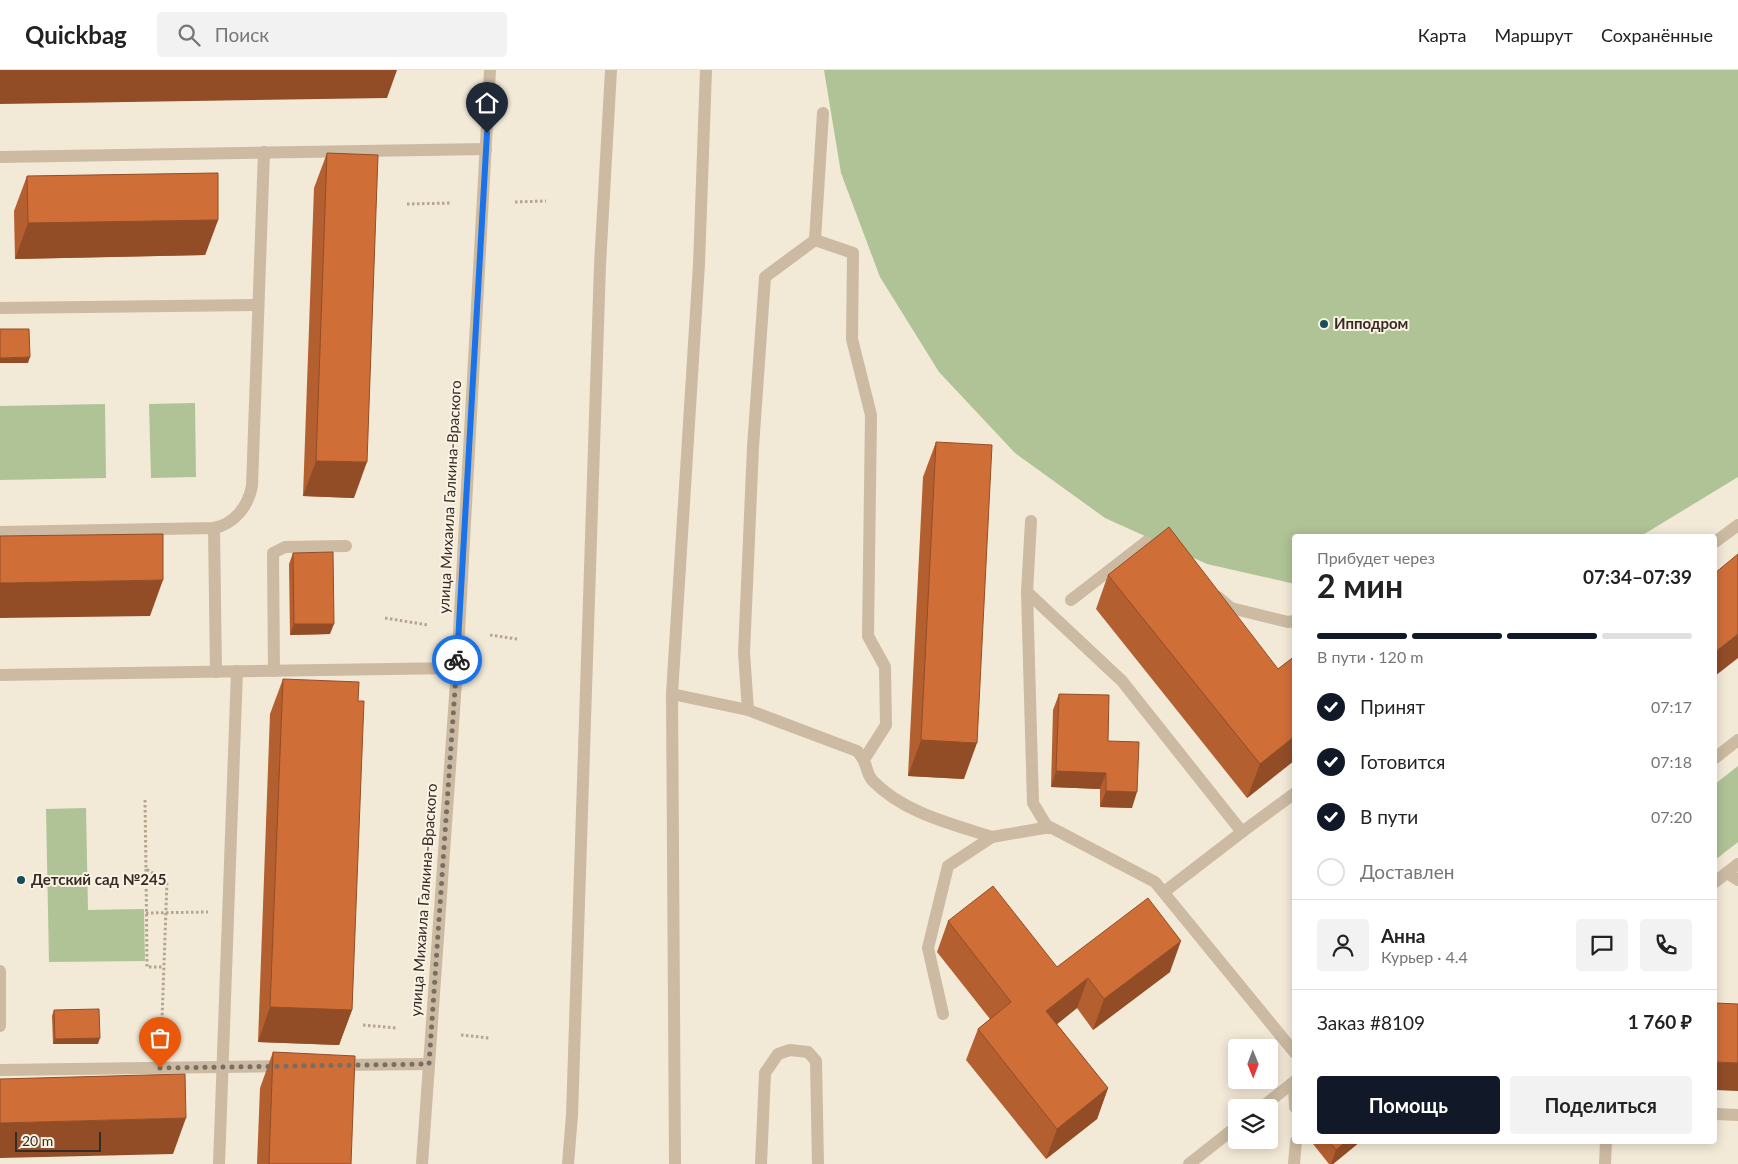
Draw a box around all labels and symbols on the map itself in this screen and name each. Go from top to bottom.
pin [466,82,508,133]
place label: Ипподром [1334,314,1408,332]
marker: Ипподром [1318,318,1330,330]
street label: улица Михаила Галкина-Враского [434,380,464,614]
courier [432,635,482,685]
street label: улица Михаила Галкина-Враского [406,783,440,1017]
place label: Детский сад №245 [31,870,166,888]
marker: Детский сад №245 [15,874,27,886]
pin [139,1017,181,1068]
north arrow [1228,1039,1278,1089]
scale bar [15,1129,101,1152]

